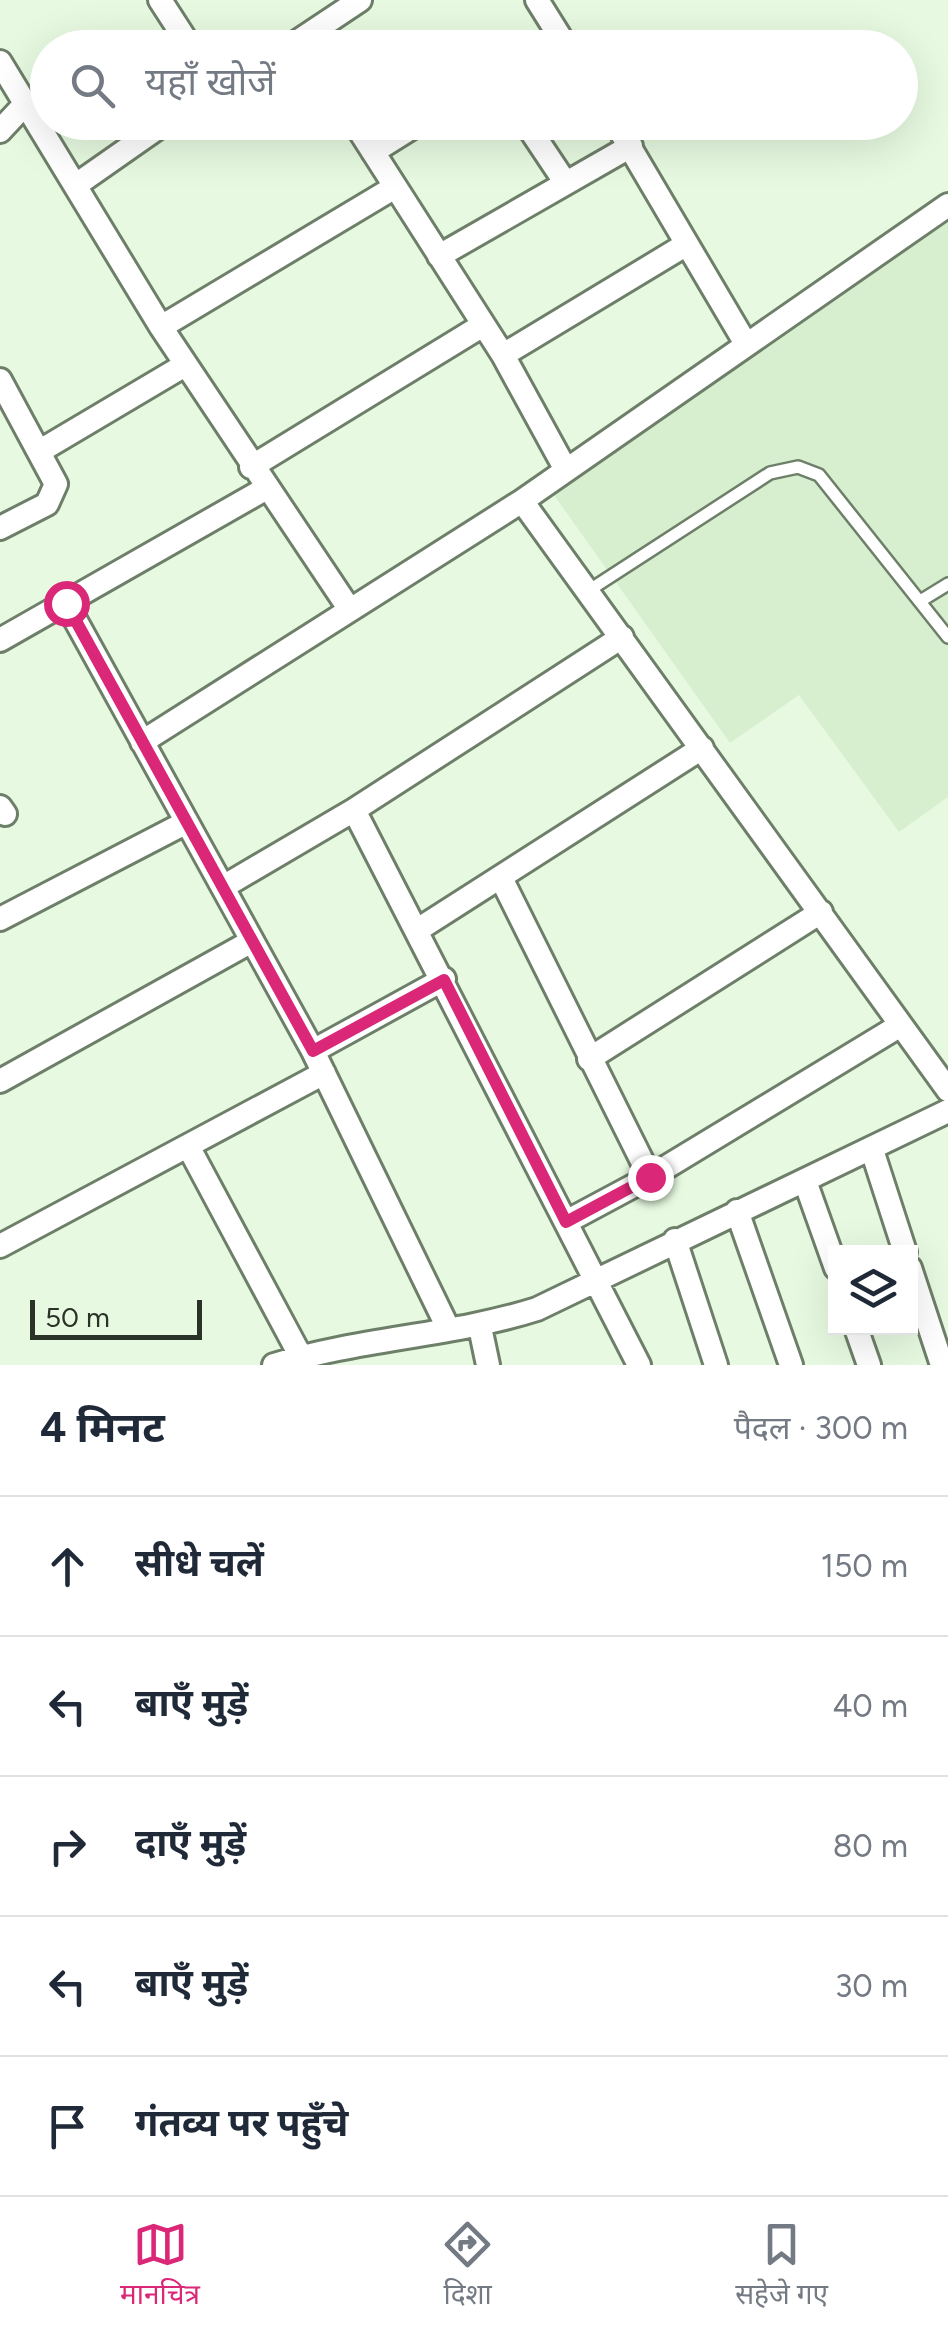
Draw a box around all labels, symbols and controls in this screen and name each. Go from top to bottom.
search box [30,30,918,140]
icon: search [65,58,120,113]
text: यहाँ खोजें [145,59,276,105]
route start [44,581,90,627]
route end [628,1155,674,1201]
map controls [828,1245,918,1335]
button: layers [828,1245,918,1335]
scale bar [30,1295,202,1340]
text: 50 m [45,1300,110,1334]
text: 4 मिनट [40,1402,165,1453]
text: पैदल · 300 m [734,1409,908,1447]
icon: ahead [40,1539,95,1594]
text: सीधे चलें [135,1540,264,1586]
text: 150 m [821,1547,908,1585]
icon: left [40,1679,95,1734]
text: बाएँ मुड़ें [135,1680,248,1726]
text: 40 m [832,1687,908,1725]
icon: right [40,1819,95,1874]
text: दाएँ मुड़ें [135,1820,246,1866]
text: 80 m [833,1827,908,1865]
icon: left [40,1959,95,2014]
text: बाएँ मुड़ें [135,1960,248,2006]
text: 30 m [835,1967,908,2005]
icon: arrive [40,2099,95,2154]
text: गंतव्य पर पहुँचे [135,2100,348,2146]
tab: मानचित्र [120,2217,200,2315]
tab: दिशा [440,2217,495,2315]
tab: सहेजे गए [735,2217,828,2315]

